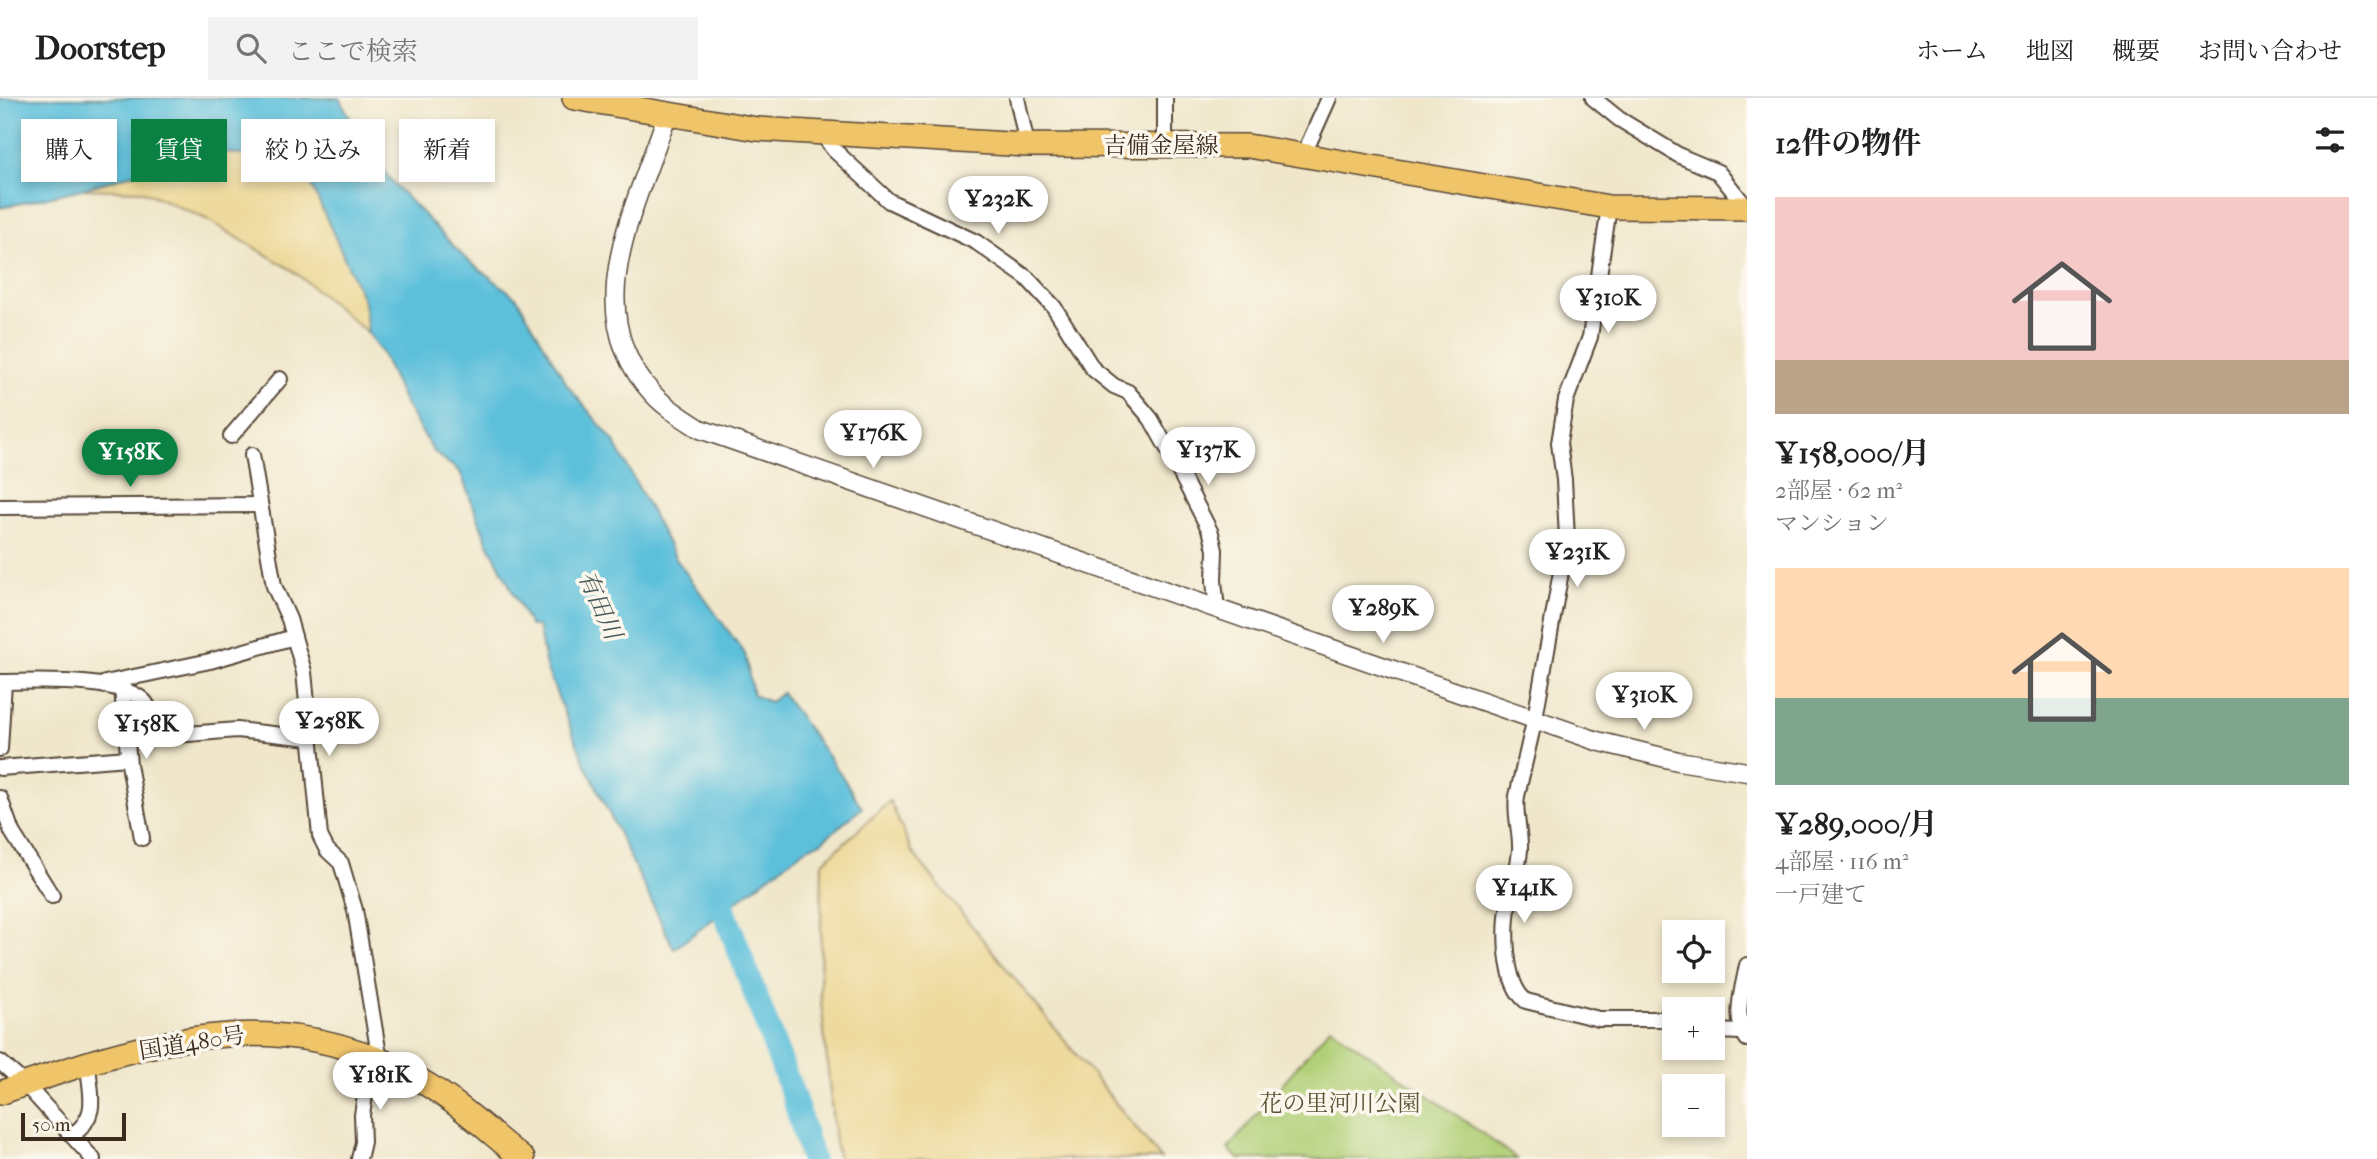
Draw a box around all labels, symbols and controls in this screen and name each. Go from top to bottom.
search box [208,17,698,80]
text: Doorstep [35,29,166,68]
icon: search [232,29,270,67]
text: ここで検索 [288,36,418,67]
text: ホーム [1916,37,1988,65]
text: 地図 [2026,37,2074,65]
text: 概要 [2112,37,2160,65]
text: お問い合わせ [2198,37,2342,65]
chip: 購入 [21,119,117,182]
chip: 賃貸 [131,119,227,182]
chip: 絞り込み [241,119,385,182]
chip: 新着 [399,119,495,182]
icon: filters [2311,121,2349,159]
text: 12件の物件 [1775,126,1921,161]
street label: 吉備金屋線 [1104,132,1219,159]
pin: ¥232K [949,176,1047,236]
text: ¥232K [964,185,1032,212]
icon: home [1999,243,2125,369]
pin: ¥310K [1559,275,1657,335]
text: ¥310K [1576,284,1640,311]
pin: ¥176K [824,410,922,470]
text: ¥176K [840,419,906,446]
pin: ¥137K [1159,428,1257,487]
pin: ¥158K [81,430,179,489]
text: ¥137K [1176,436,1240,463]
text: ¥158,000/月 [1775,436,1930,471]
text: ¥158K [98,438,162,465]
text: 2部屋 · 62 m² [1775,477,1902,504]
text: マンション [1775,510,1889,537]
pin: ¥231K [1528,530,1626,589]
text: ¥231K [1545,538,1609,565]
water label: 有田川 [573,566,629,646]
pin: ¥289K [1334,586,1432,645]
text: ¥289K [1348,594,1418,621]
icon: home [1999,614,2125,740]
pin: ¥310K [1595,672,1693,732]
text: ¥310K [1612,681,1676,708]
pin: ¥258K [280,698,378,758]
pin: ¥158K [97,702,195,761]
text: ¥258K [295,707,363,734]
text: ¥158K [114,710,178,737]
text: ¥289,000/月 [1775,807,1938,842]
text: 4部屋 · 116 m² [1775,848,1908,875]
pin: ¥141K [1475,866,1573,925]
text: ¥141K [1492,874,1556,901]
text: 一戸建て [1775,881,1867,908]
map controls [1662,920,1725,1137]
button: locate [1662,920,1725,983]
button: + [1662,997,1725,1060]
street label: 国道480号 [137,1021,247,1065]
pin: ¥181K [331,1052,429,1112]
text: ¥181K [349,1061,411,1088]
button: − [1662,1074,1725,1137]
park label: 花の里河川公園 [1260,1090,1421,1117]
scale bar [21,1110,126,1142]
text: 50 m [32,1114,71,1136]

